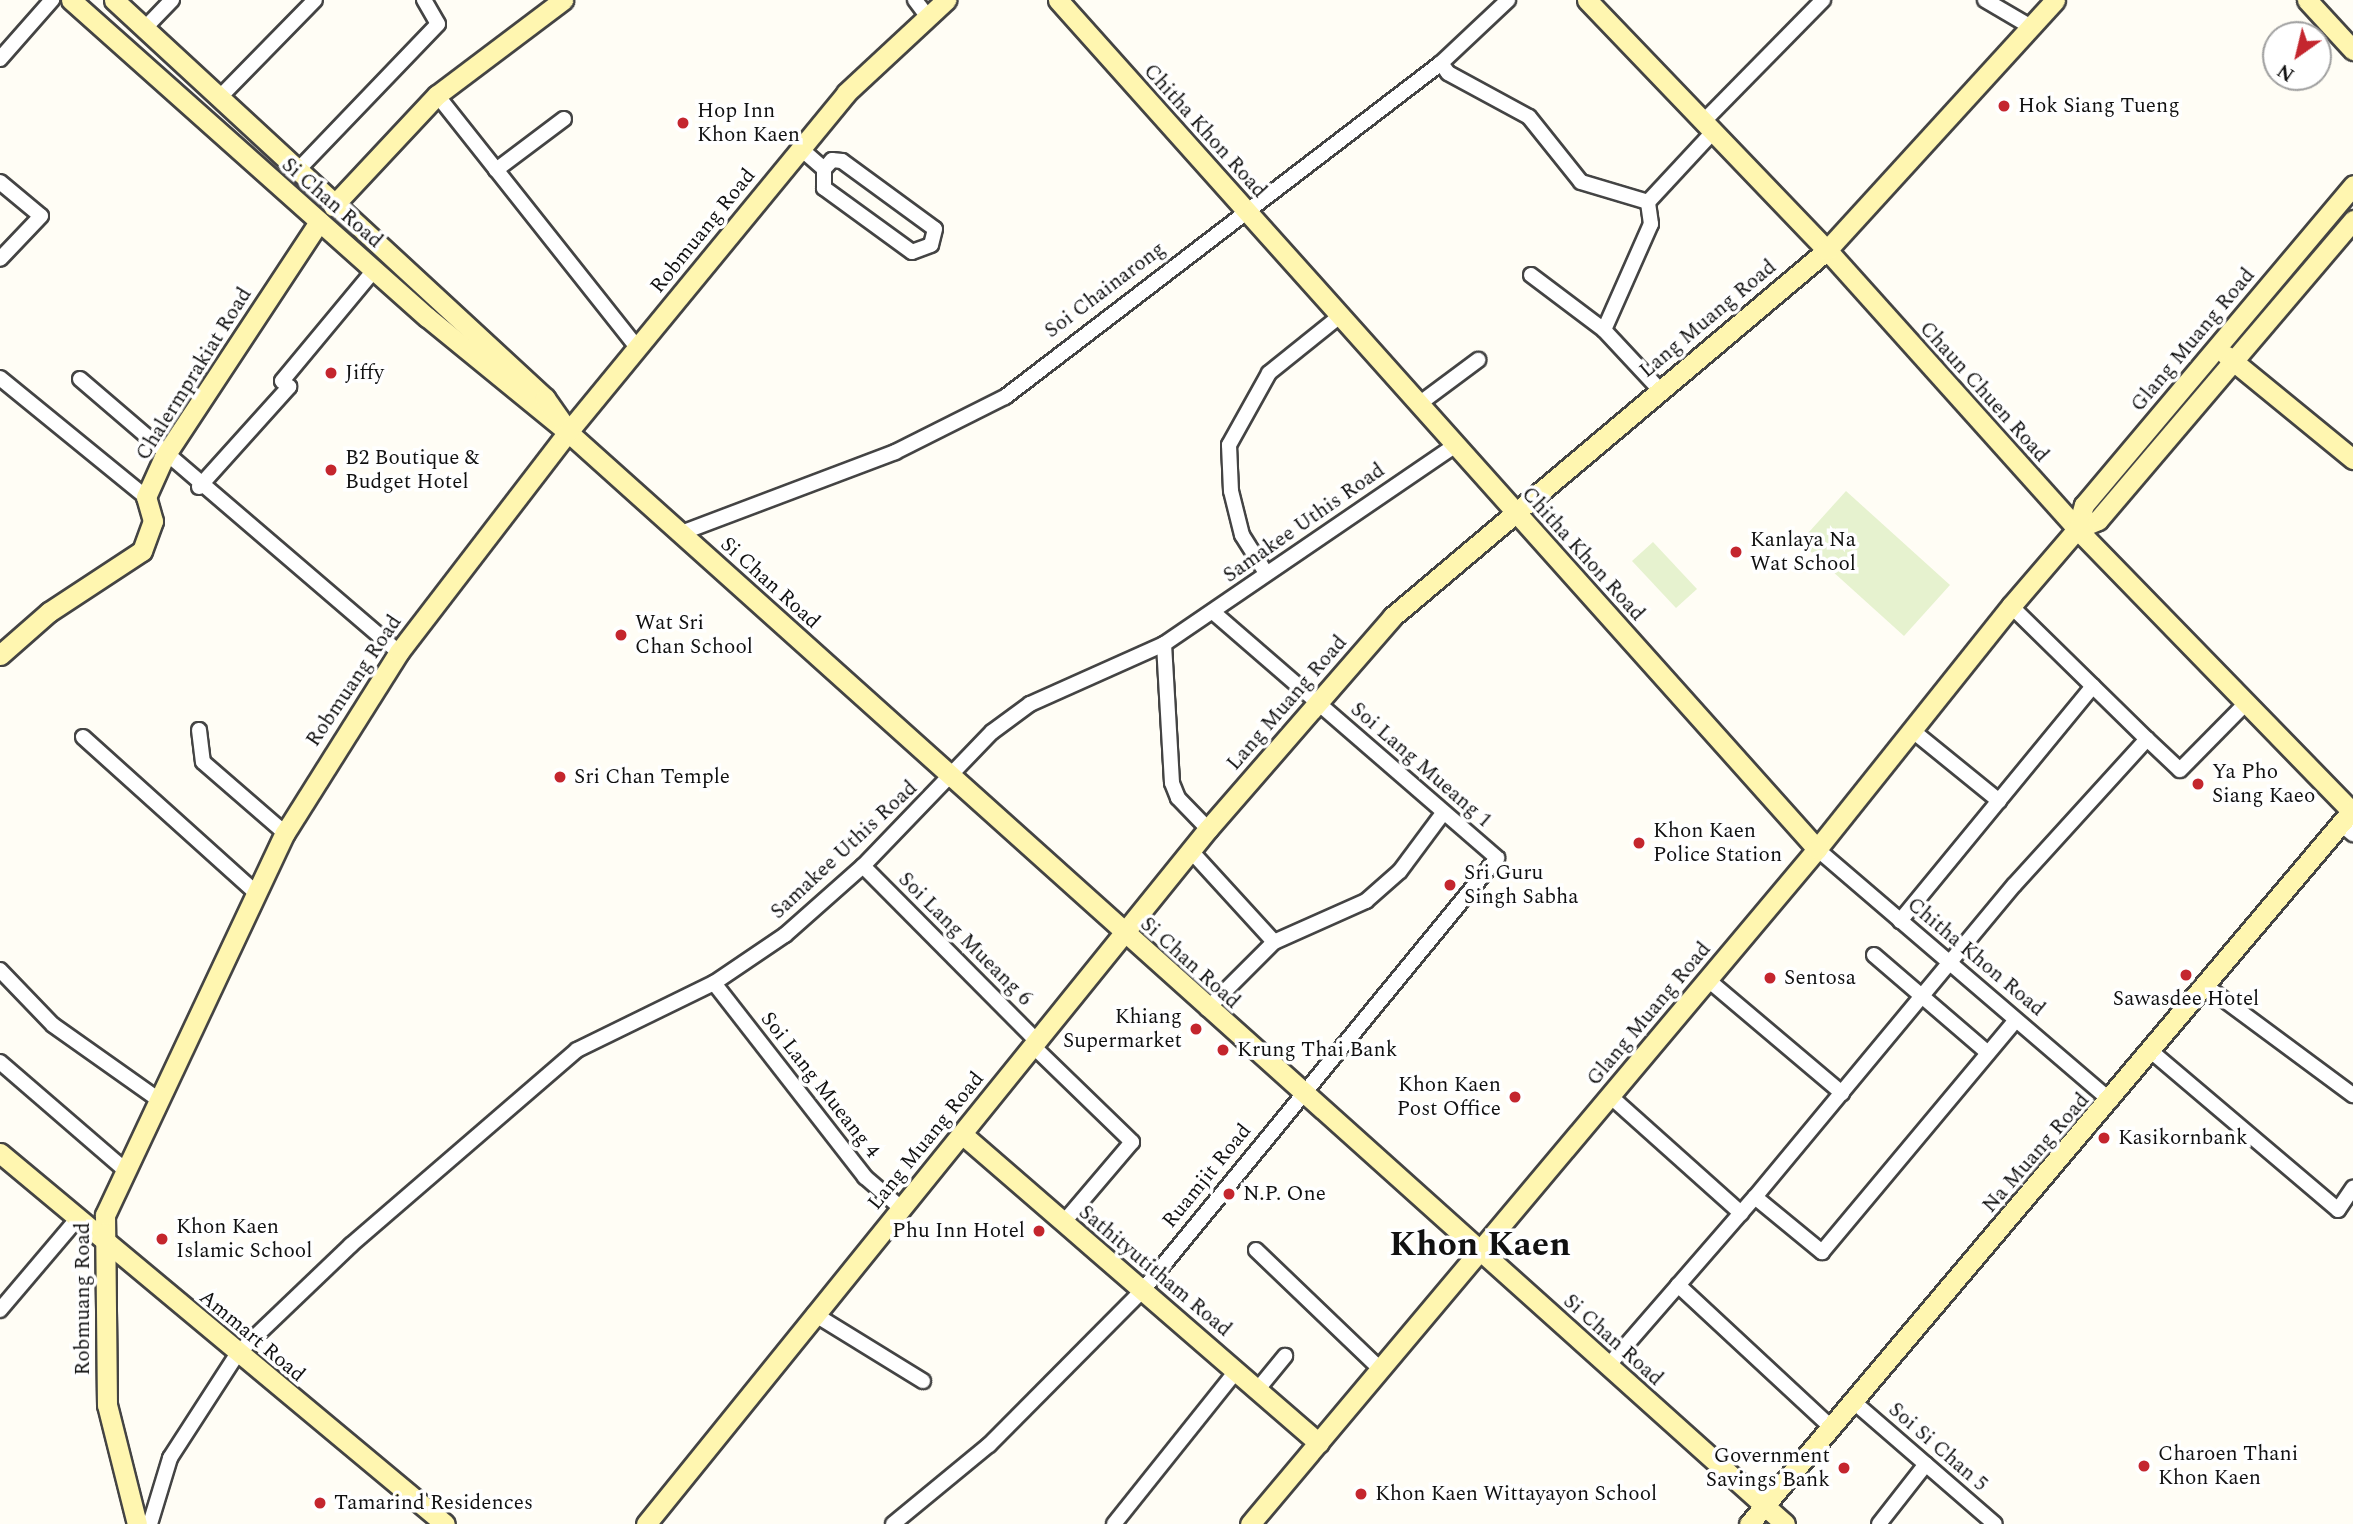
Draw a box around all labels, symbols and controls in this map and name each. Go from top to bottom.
north arrow [2262,21,2332,91]
text: N [2272,56,2301,89]
street label: Chitha Khon Road [1138,59,1272,203]
place label: Hok Siang Tueng [2018,93,2180,119]
place label: Hop Inn Khon Kaen [697,98,800,148]
marker: Hok Siang Tueng [1996,98,2012,114]
marker: Hop Inn Khon Kaen [675,115,691,131]
street label: Si Chan Road [276,152,388,254]
street label: Robmuang Road [645,164,761,298]
street label: Soi Chainarong [1040,236,1170,344]
street label: Lang Muang Road [1635,254,1781,384]
street label: Glang Muang Road [2126,263,2260,417]
street label: Chalermprakiat Road [131,283,257,465]
street label: Chaun Chuen Road [1914,316,2054,468]
place label: Jiffy [345,360,384,386]
marker: Jiffy [323,365,339,381]
place label: B2 Boutique & Budget Hotel [345,445,479,495]
street label: Samakee Uthis Road [1218,458,1390,588]
marker: B2 Boutique & Budget Hotel [323,462,339,478]
street label: Chitha Khon Road [1516,482,1650,626]
place label: Kanlaya Na Wat School [1750,527,1856,577]
street label: Si Chan Road [715,532,825,634]
marker: Kanlaya Na Wat School [1728,544,1744,560]
street label: Robmuang Road [301,610,407,752]
place label: Wat Sri Chan School [635,610,753,660]
marker: Wat Sri Chan School [613,627,629,643]
street label: Lang Muang Road [1221,630,1353,776]
street label: Soi Lang Mueang 1 [1345,697,1497,833]
place label: Ya Pho Siang Kaeo [2212,759,2315,809]
place label: Sri Chan Temple [574,764,730,790]
marker: Sri Chan Temple [552,769,568,785]
street label: Samakee Uthis Road [765,776,923,924]
marker: Ya Pho Siang Kaeo [2190,776,2206,792]
place label: Khon Kaen Police Station [1653,818,1782,868]
marker: Khon Kaen Police Station [1631,835,1647,851]
place label: Sri Guru Singh Sabha [1464,860,1578,910]
street label: Soi Lang Mueang 6 [893,867,1037,1011]
marker: Sri Guru Singh Sabha [1442,877,1458,893]
street label: Chitha Khon Road [1902,892,2050,1022]
street label: Si Chan Road [1135,912,1245,1014]
street label: Glang Muang Road [1582,937,1716,1091]
place label: Sentosa [1784,965,1856,991]
marker: Sawasdee Hotel [2178,967,2194,983]
marker: Sentosa [1762,970,1778,986]
place label: Sawasdee Hotel [2113,986,2259,1012]
place label: Khiang Supermarket [1063,1004,1182,1054]
street label: Soi Lang Mueang 4 [755,1007,885,1163]
marker: Khiang Supermarket [1188,1021,1204,1037]
place label: Krung Thai Bank [1237,1037,1397,1063]
marker: Krung Thai Bank [1215,1042,1231,1058]
street label: Lang Muang Road [862,1067,990,1215]
place label: Khon Kaen Post Office [1397,1072,1501,1122]
street label: Na Muang Road [1977,1088,2095,1218]
marker: Khon Kaen Post Office [1507,1089,1523,1105]
street label: Ruamjit Road [1157,1119,1257,1233]
place label: Kasikornbank [2118,1125,2248,1151]
marker: Kasikornbank [2096,1130,2112,1146]
place label: N.P. One [1243,1181,1326,1207]
marker: N.P. One [1221,1186,1237,1202]
street label: Sathityutitham Road [1073,1200,1237,1342]
place label: Khon Kaen Islamic School [176,1214,312,1264]
place label: Phu Inn Hotel [892,1218,1025,1244]
street label: Robmuang Road [70,1222,96,1376]
marker: Phu Inn Hotel [1031,1223,1047,1239]
district label: Khon Kaen [1389,1224,1571,1266]
marker: Khon Kaen Islamic School [154,1231,170,1247]
street label: Ammart Road [194,1284,310,1388]
street label: Si Chan Road [1558,1289,1668,1391]
street label: Soi Si Chan 5 [1883,1397,1993,1497]
place label: Charoen Thani Khon Kaen [2158,1441,2298,1491]
place label: Government Savings Bank [1706,1443,1830,1493]
marker: Charoen Thani Khon Kaen [2136,1458,2152,1474]
marker: Government Savings Bank [1836,1460,1852,1476]
place label: Khon Kaen Wittayayon School [1375,1481,1657,1507]
marker: Khon Kaen Wittayayon School [1353,1486,1369,1502]
place label: Tamarind Residences [334,1490,533,1516]
marker: Tamarind Residences [312,1495,328,1511]

